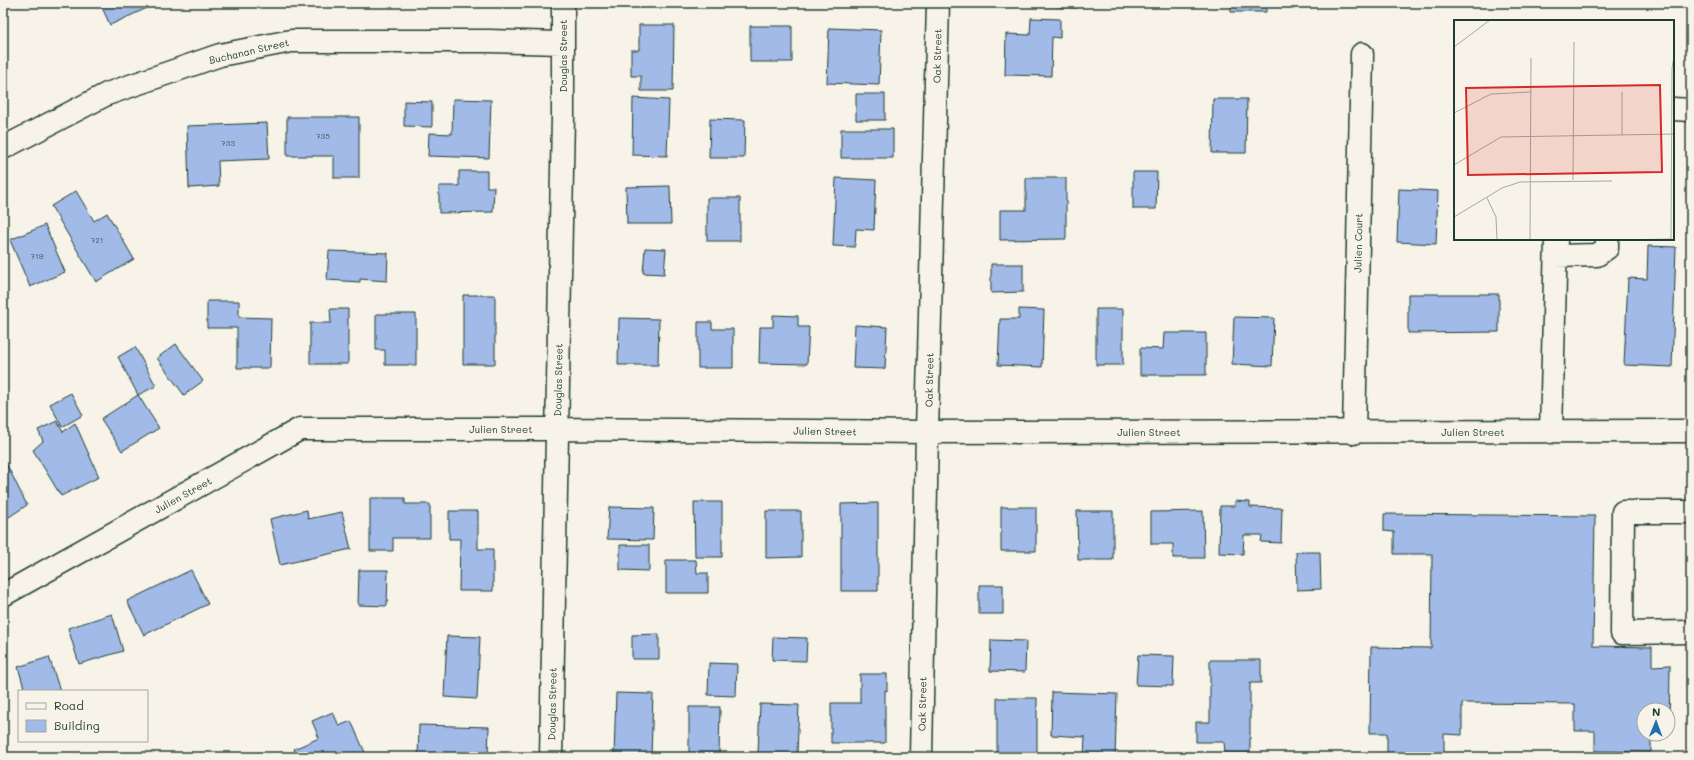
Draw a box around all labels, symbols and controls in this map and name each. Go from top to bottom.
street label: Douglas Street [556,20,570,92]
inset map [1454,20,1674,240]
street label: Oak Street [930,29,944,83]
street label: Buchanan Street [208,35,290,67]
house number: 735 [316,131,330,141]
house number: 733 [221,138,235,148]
street label: Julien Court [1350,213,1366,273]
house number: 721 [91,235,103,245]
house number: 719 [31,251,44,261]
street label: Douglas Street [550,344,566,416]
street label: Oak Street [922,353,936,407]
street label: Julien Street [469,422,533,436]
street label: Julien Street [793,423,857,439]
street label: Julien Street [1117,425,1181,439]
street label: Julien Street [1441,425,1505,439]
street label: Julien Street [152,474,214,516]
street label: Douglas Street [544,668,560,740]
street label: Oak Street [915,677,929,731]
legend [18,690,148,742]
text: Road [54,697,84,713]
north arrow [1636,702,1676,742]
text: N [1652,704,1660,719]
text: Building [54,717,100,733]

